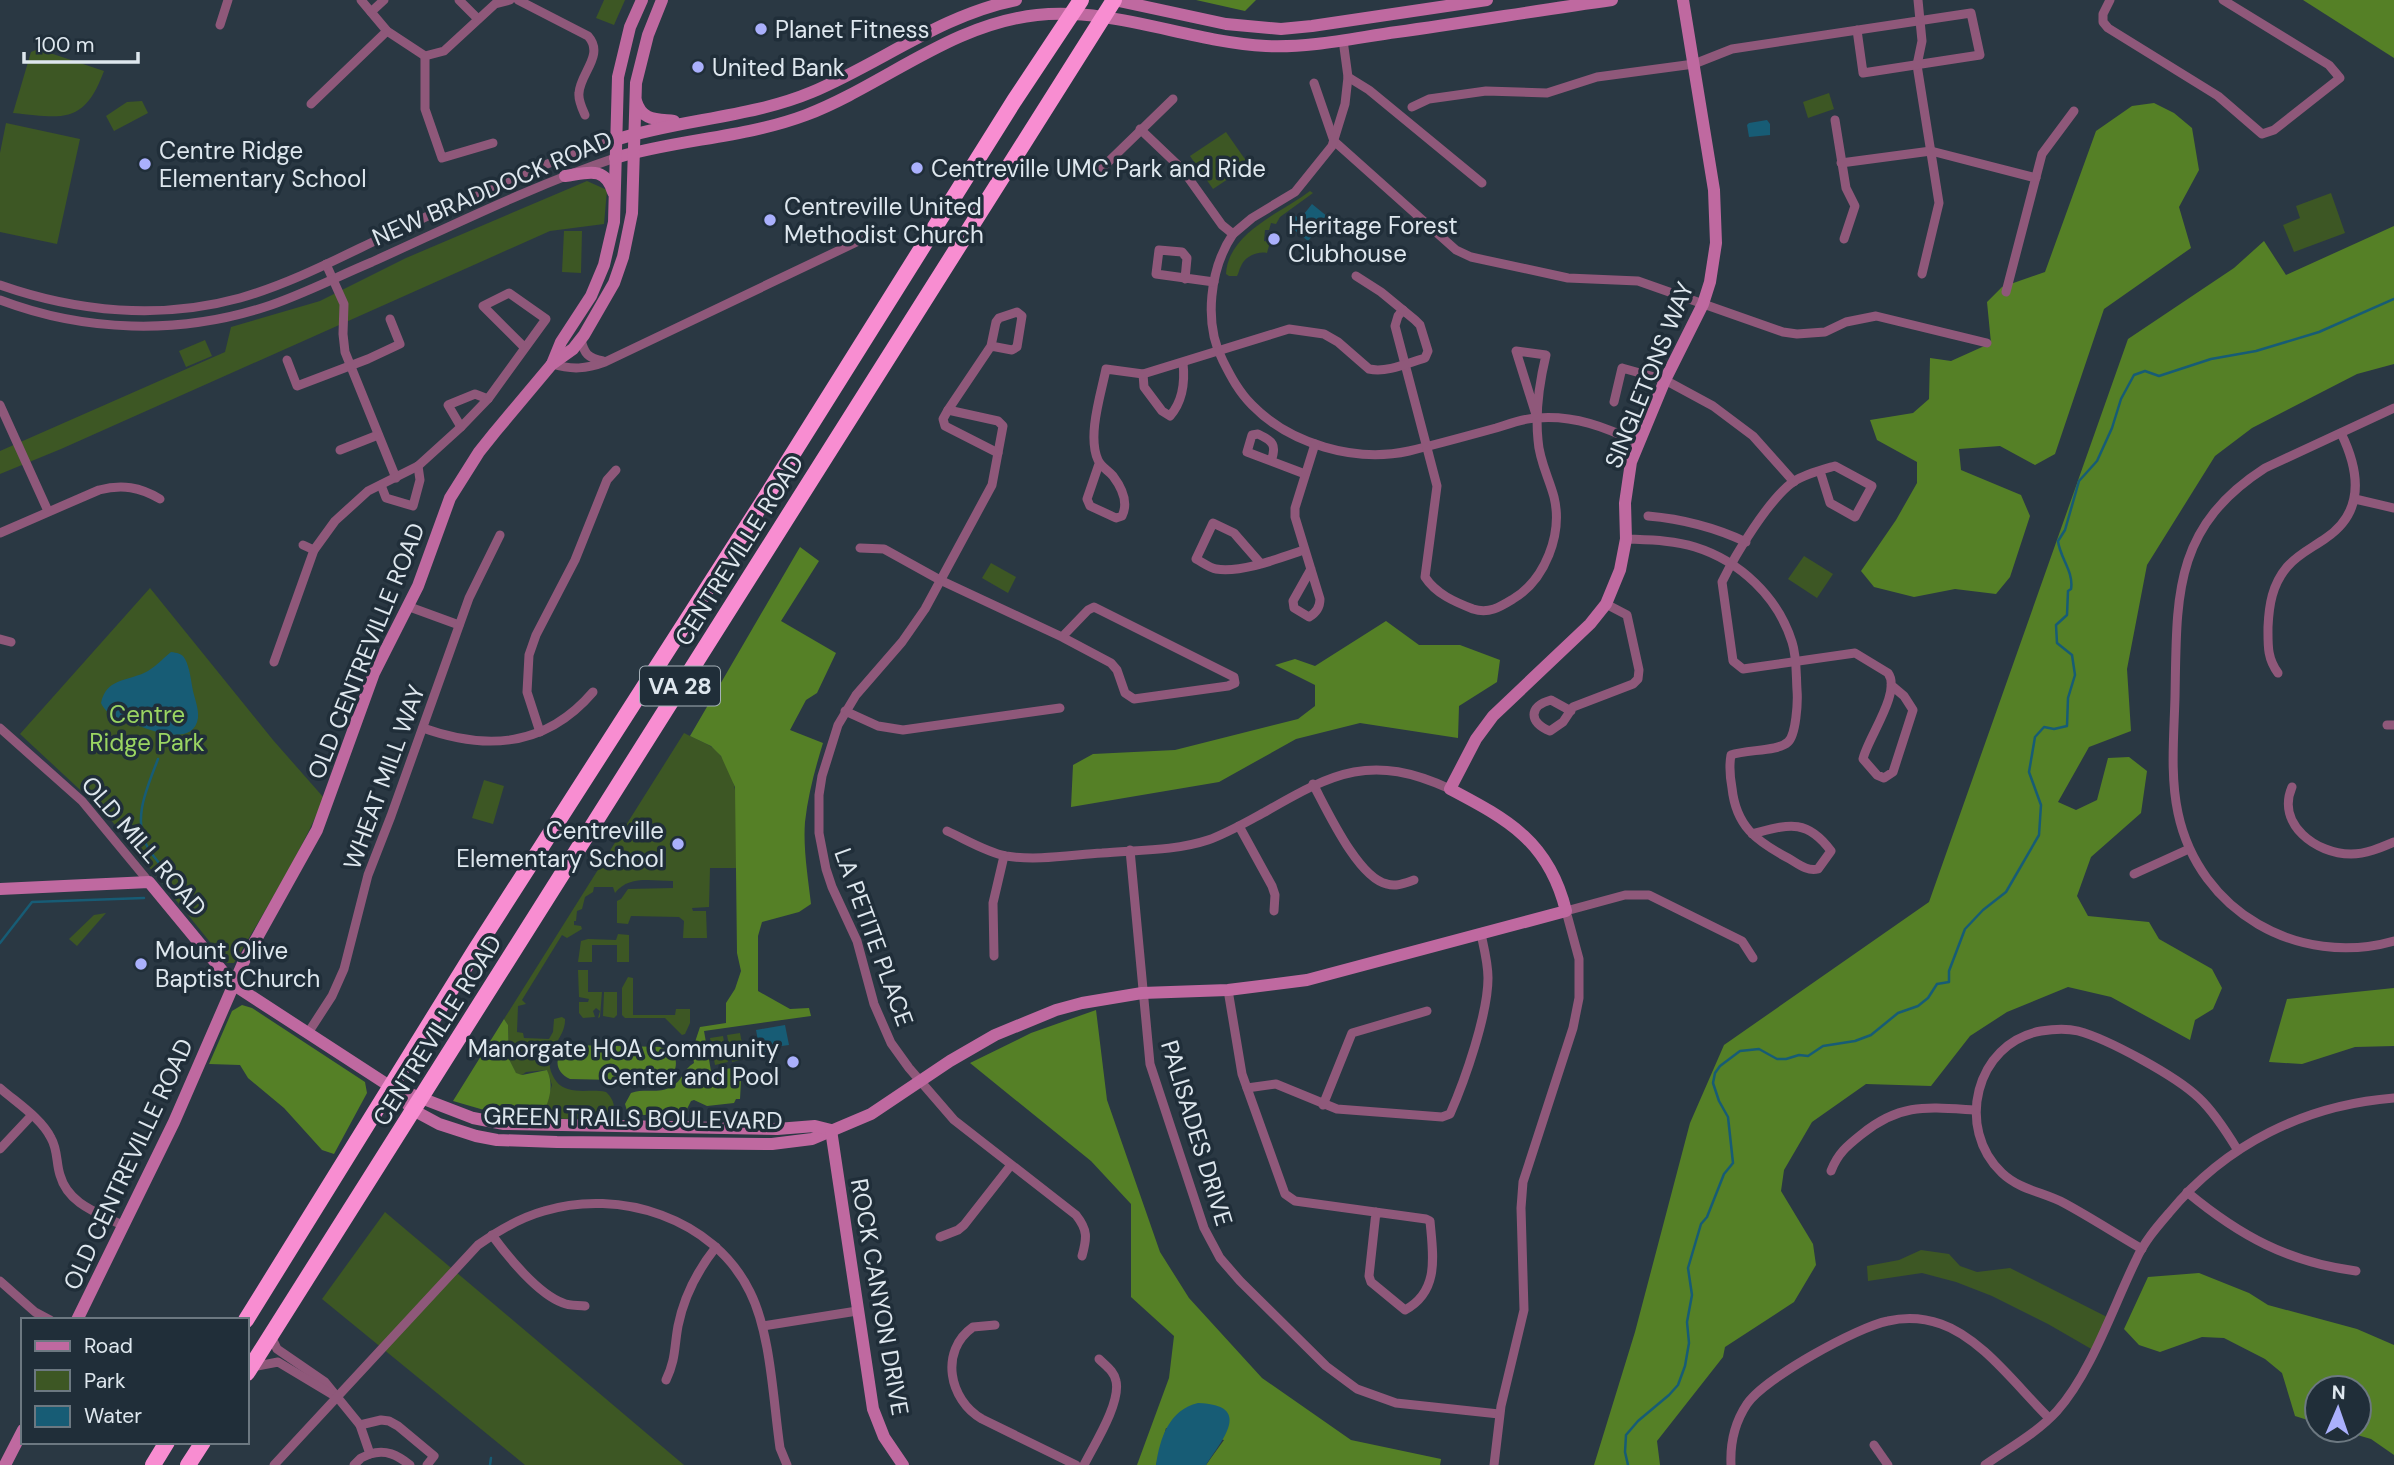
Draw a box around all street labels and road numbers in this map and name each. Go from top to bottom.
street label: NEW BRADDOCK ROAD [367,123,617,253]
street label: SINGLETONS WAY [1597,277,1701,473]
street label: CENTREVILLE ROAD [668,449,810,651]
street label: OLD CENTREVILLE ROAD [300,518,432,784]
road number: VA 28 [640,666,720,706]
street label: WHEAT MILL WAY [336,680,432,874]
street label: OLD MILL ROAD [75,770,213,922]
street label: LA PETITE PLACE [827,844,921,1030]
street label: CENTREVILLE ROAD [366,929,508,1131]
street label: OLD CENTREVILLE ROAD [56,1033,200,1295]
street label: PALISADES DRIVE [1154,1037,1240,1229]
street label: GREEN TRAILS BOULEVARD [483,1100,783,1136]
street label: ROCK CANYON DRIVE [844,1176,916,1418]

